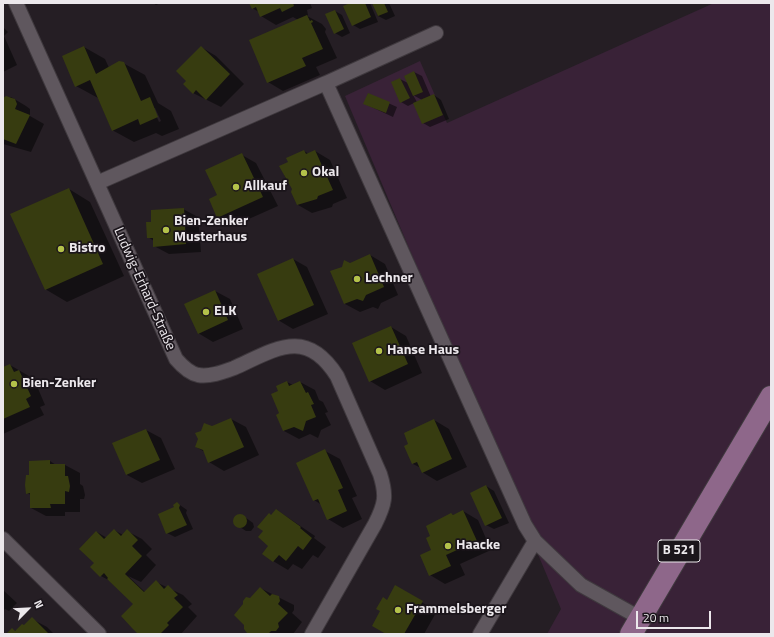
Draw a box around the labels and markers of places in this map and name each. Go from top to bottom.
place label: Okal [312,165,339,181]
marker: Okal [299,168,309,178]
place label: Allkauf [244,179,287,195]
marker: Allkauf [231,182,241,192]
place label: Bien-Zenker Musterhaus [174,214,248,246]
marker: Bien-Zenker Musterhaus [161,225,171,235]
place label: Bistro [69,241,105,257]
marker: Bistro [56,244,66,254]
place label: Lechner [365,271,413,287]
marker: Lechner [352,274,362,284]
place label: ELK [214,304,237,320]
marker: ELK [201,307,211,317]
place label: Hanse Haus [387,343,459,359]
marker: Hanse Haus [374,346,384,356]
place label: Bien-Zenker [22,376,96,392]
marker: Bien-Zenker [9,379,19,389]
place label: Haacke [456,538,500,554]
marker: Haacke [443,541,453,551]
place label: Frammelsberger [406,602,506,618]
marker: Frammelsberger [393,605,403,615]

